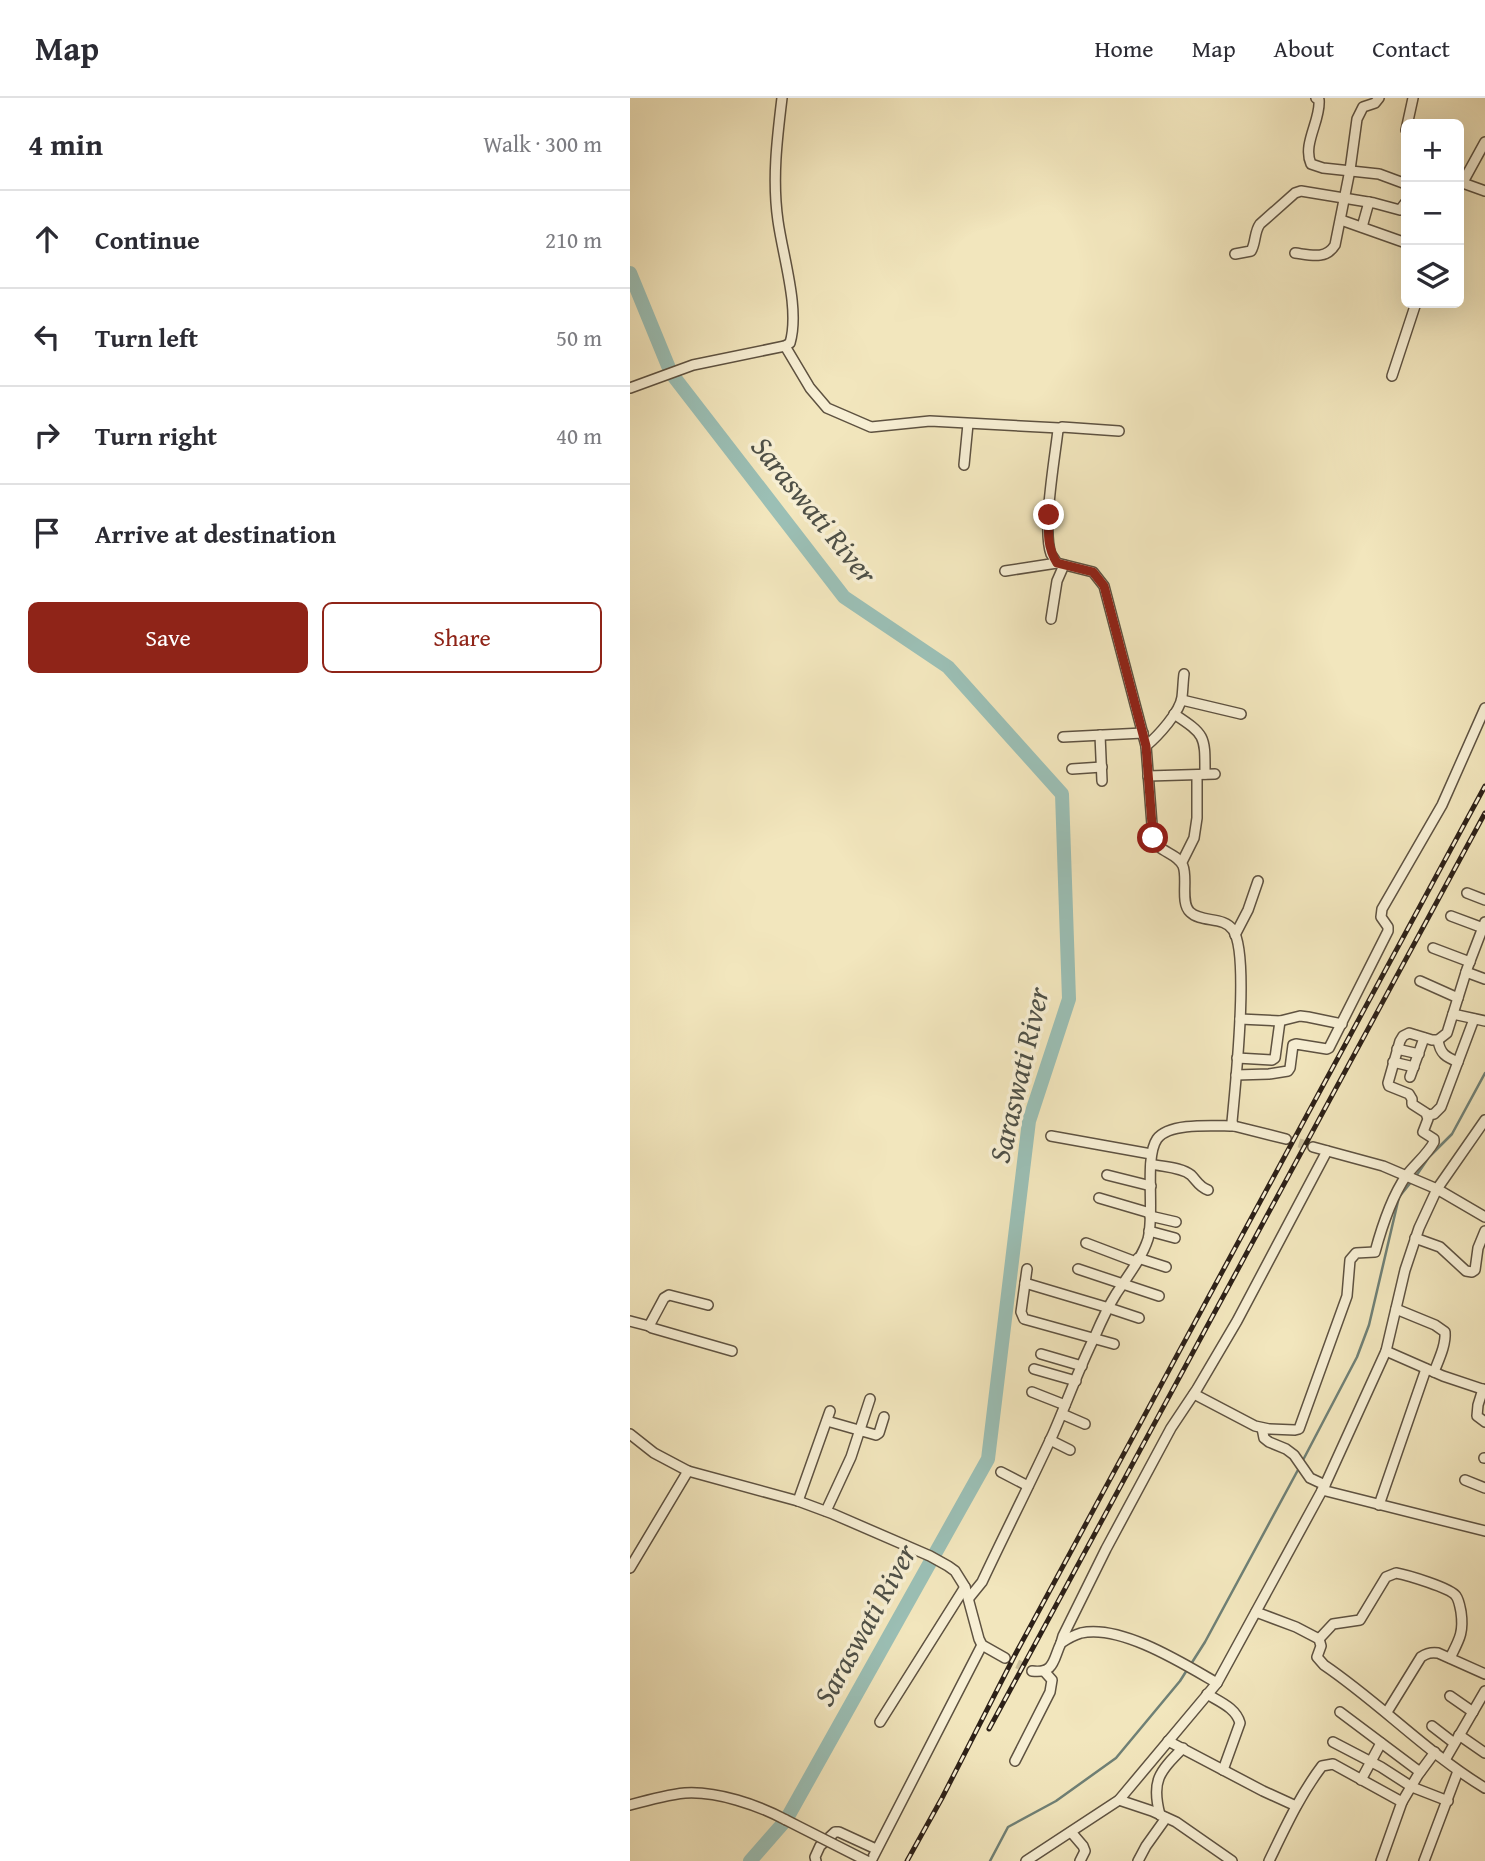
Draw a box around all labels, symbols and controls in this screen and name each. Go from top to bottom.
text: Map [35,24,99,72]
text: Home [1095,31,1154,66]
text: Map [1192,31,1236,66]
text: About [1274,31,1334,66]
text: Contact [1372,31,1450,66]
map controls [1401,119,1464,308]
button: + [1401,119,1464,182]
text: 4 min [28,122,103,166]
text: Walk · 300 m [483,127,602,160]
button: − [1401,182,1464,245]
icon: ahead [28,220,66,258]
text: Continue [95,220,200,259]
text: 210 m [545,223,602,256]
button: layers [1401,245,1464,308]
icon: left [28,318,66,356]
text: Turn left [95,318,198,357]
text: 50 m [556,321,602,354]
icon: right [28,416,66,454]
text: Turn right [95,416,217,455]
text: 40 m [556,419,602,452]
water label: Saraswati River [741,426,889,593]
route end [1033,499,1064,530]
icon: arrive [28,514,66,552]
text: Arrive at destination [95,514,336,553]
button: Save [28,602,308,673]
button: Share [322,602,602,673]
route start [1137,822,1168,853]
water label: Saraswati River [976,982,1060,1167]
water label: Saraswati River [801,1535,927,1714]

